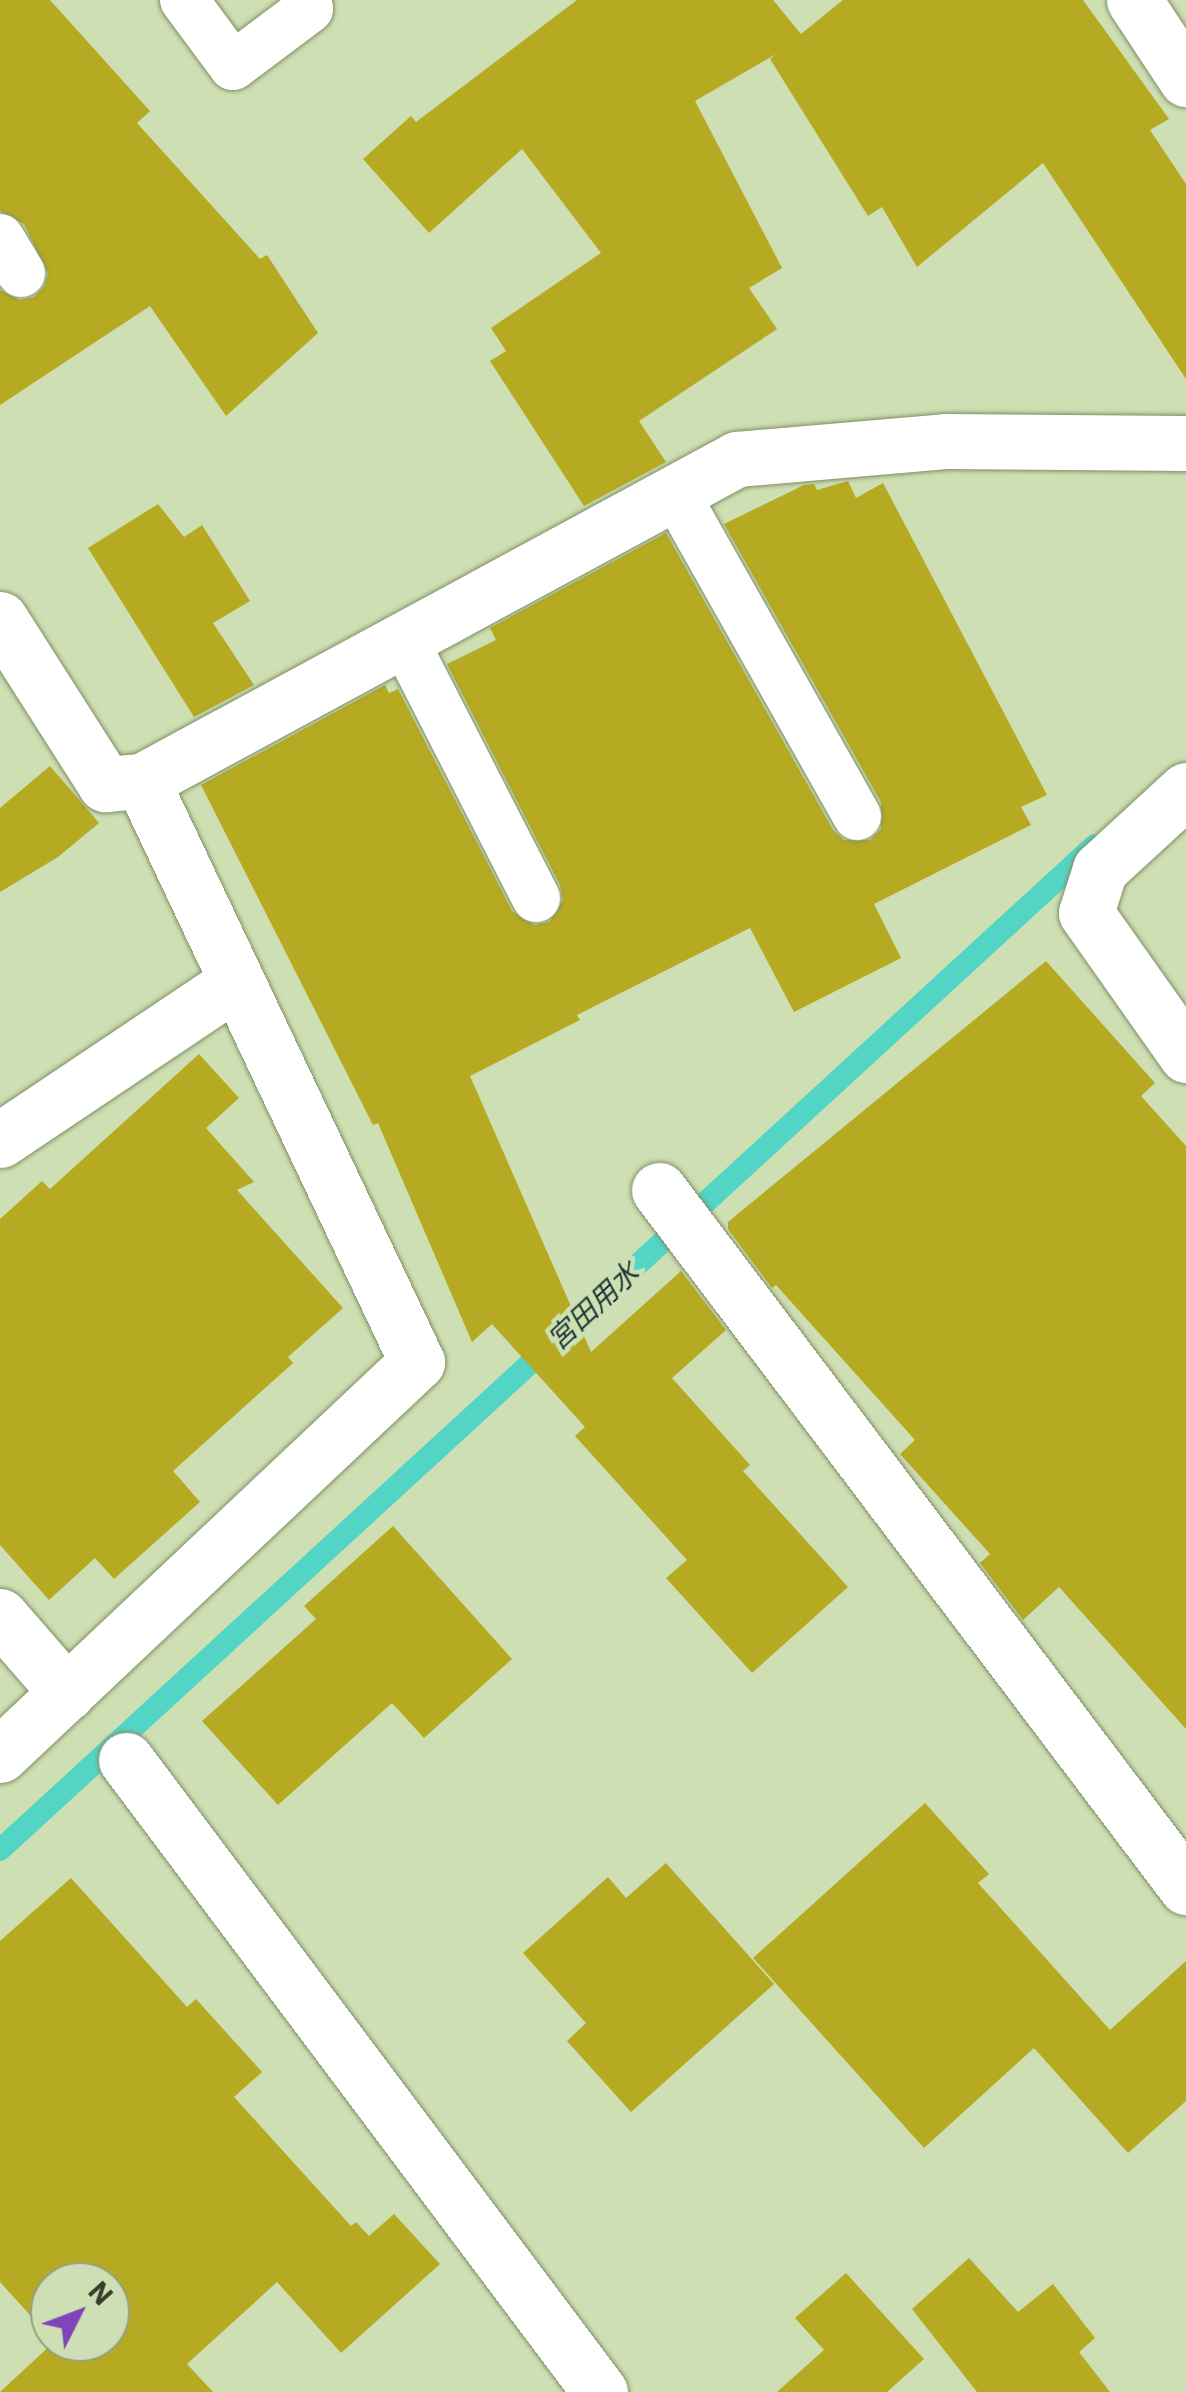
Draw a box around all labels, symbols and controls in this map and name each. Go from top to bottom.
water label: 宮田用水 [541,1256,645,1356]
north arrow [30,2262,130,2362]
text: N [81,2273,122,2313]

